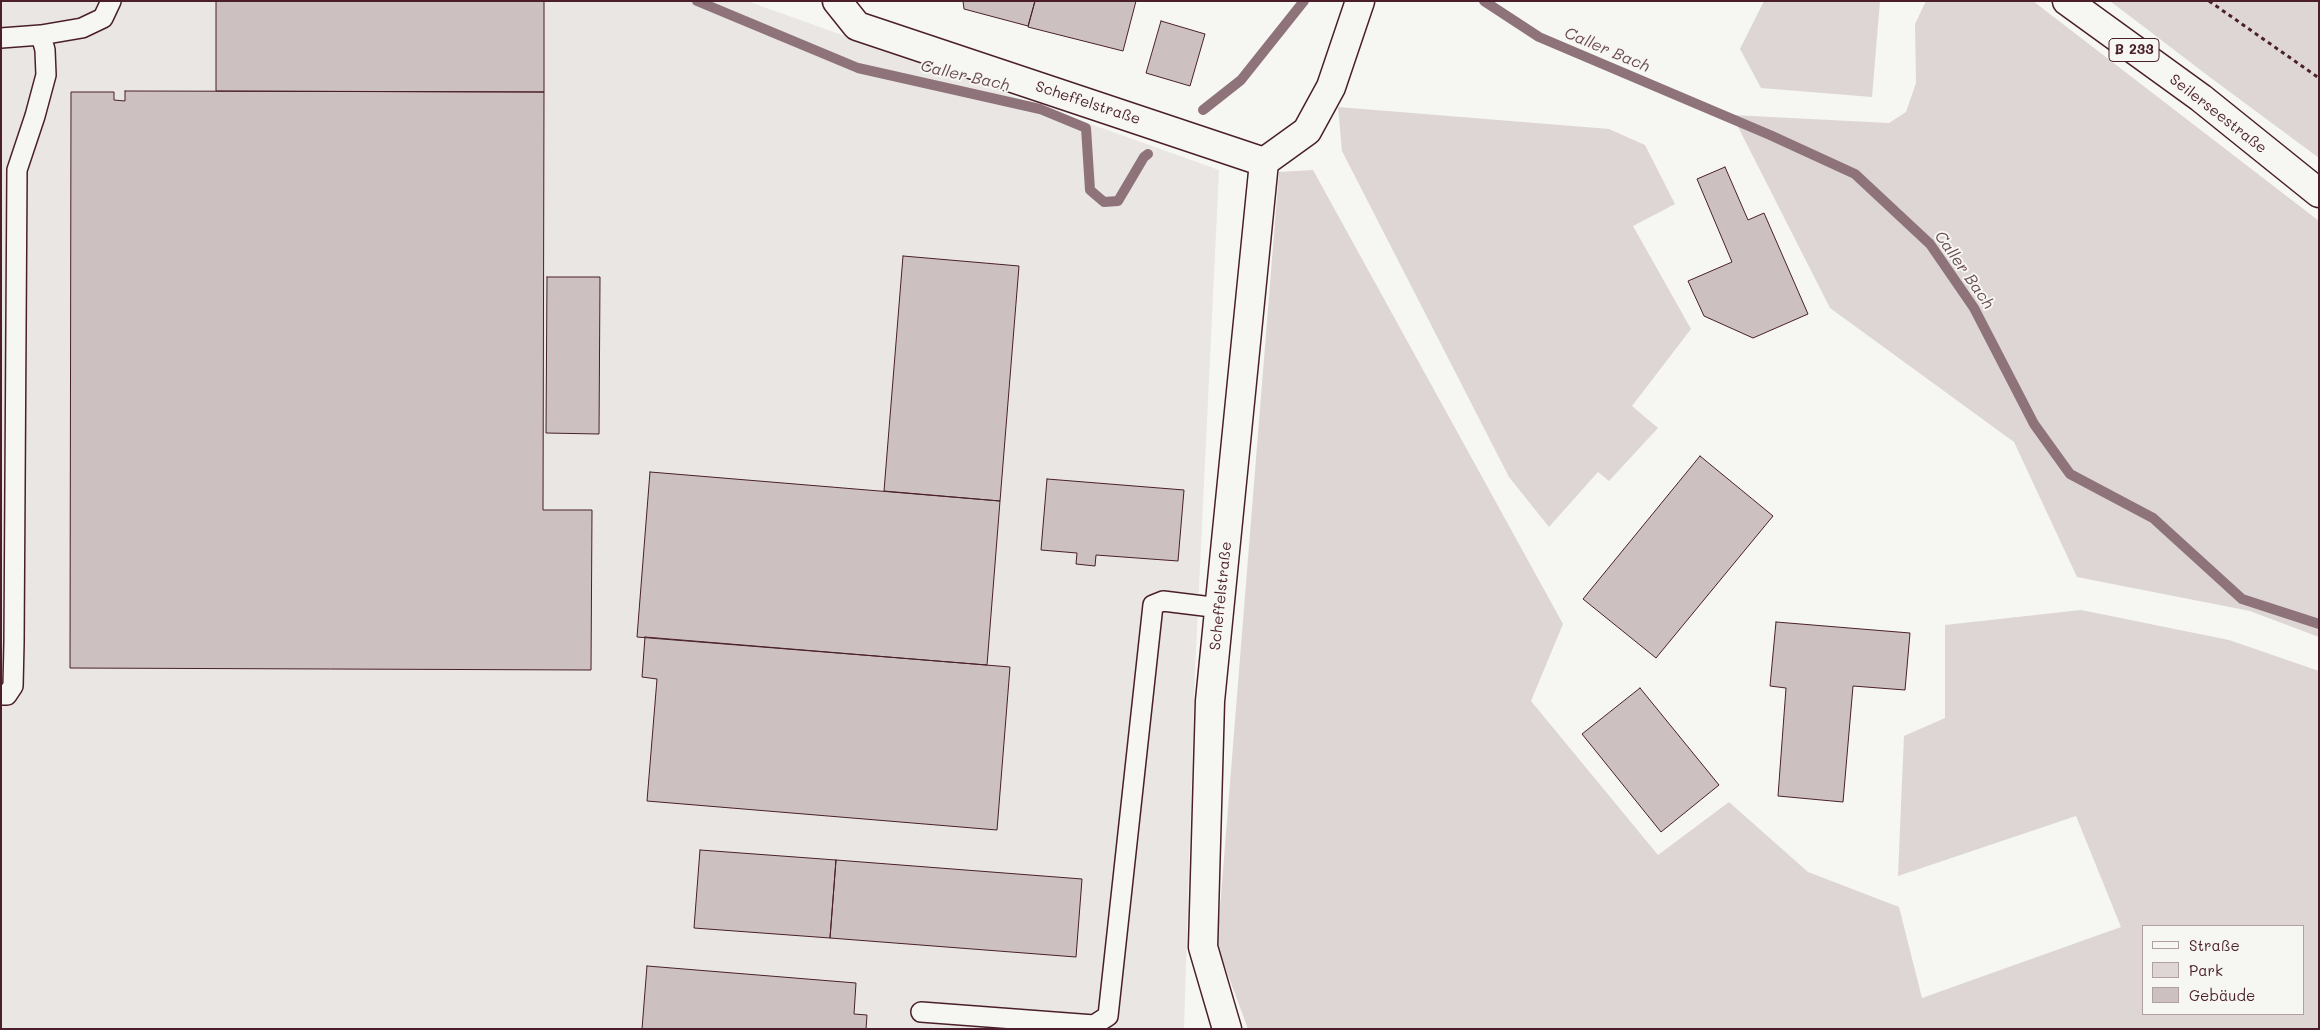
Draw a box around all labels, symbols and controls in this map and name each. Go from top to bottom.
water label: Caller Bach [1561,23,1653,77]
road number: B 233 [2109,38,2159,62]
water label: Caller Bach [919,56,1011,96]
street label: Seilerseestraße [2166,70,2270,158]
street label: Scheffelstraße [1033,78,1143,128]
water label: Caller Bach [1930,227,1998,313]
street label: Scheffelstraße [1206,541,1236,651]
legend [2142,925,2305,1015]
text: Straße [2189,935,2240,955]
text: Park [2189,960,2223,980]
text: Gebäude [2189,985,2255,1005]

